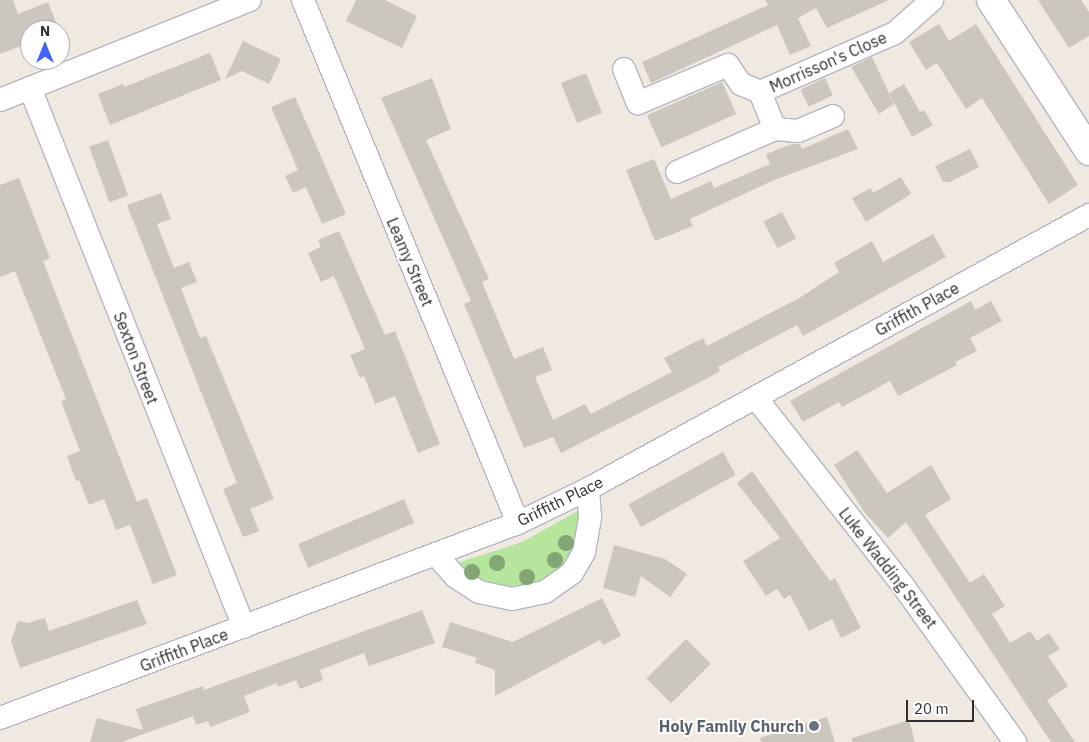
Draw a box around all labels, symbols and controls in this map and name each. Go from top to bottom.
north arrow [20,20,70,70]
text: N [40,22,50,40]
street label: Morrisson's Close [766,28,890,96]
street label: Leamy Street [383,215,437,309]
street label: Griffith Place [872,278,962,340]
street label: Sexton Street [110,309,162,407]
street label: Griffith Place [514,472,606,530]
street label: Luke Wadding Street [835,504,941,632]
street label: Griffith Place [137,624,231,676]
scale bar [909,690,976,722]
text: 20 m [914,699,949,718]
place label: Holy Family Church [659,716,804,736]
marker: Holy Family Church [808,720,820,732]

